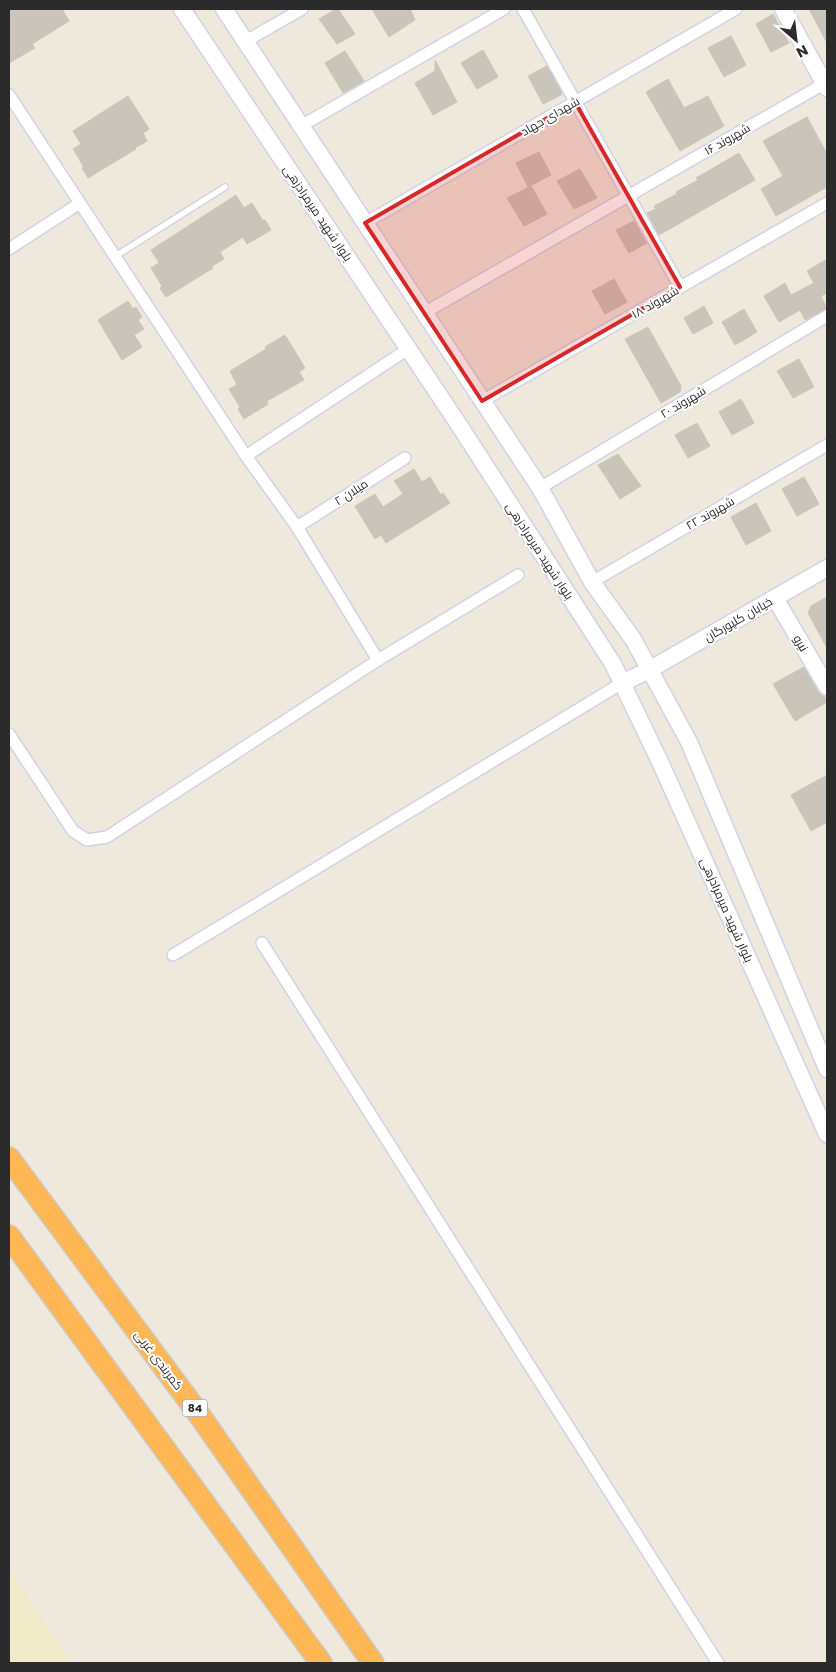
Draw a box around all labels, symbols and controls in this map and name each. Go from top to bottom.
north arrow [771,15,821,65]
text: N [793,40,811,63]
street label: شهدای جهاد [517,92,583,140]
street label: شهروند ۱۶ [701,119,753,159]
street label: بلوار شهید میرمرادزهی [279,161,357,265]
street label: شهروند ۱۸ [628,282,682,322]
street label: شهروند ۲۰ [657,382,709,422]
street label: میلان ۲ [331,475,371,509]
street label: شهروند ۲۲ [683,492,737,534]
street label: بلوار شهید میرمرادزهی [502,499,578,603]
street label: خیابان کلپورگان [701,593,775,645]
street label: نیرو [789,631,813,655]
street label: بلوار شهید میرمرادزهی [696,855,758,965]
street label: کمربندی غربی [131,1327,187,1393]
road number: 84 [182,1400,208,1416]

